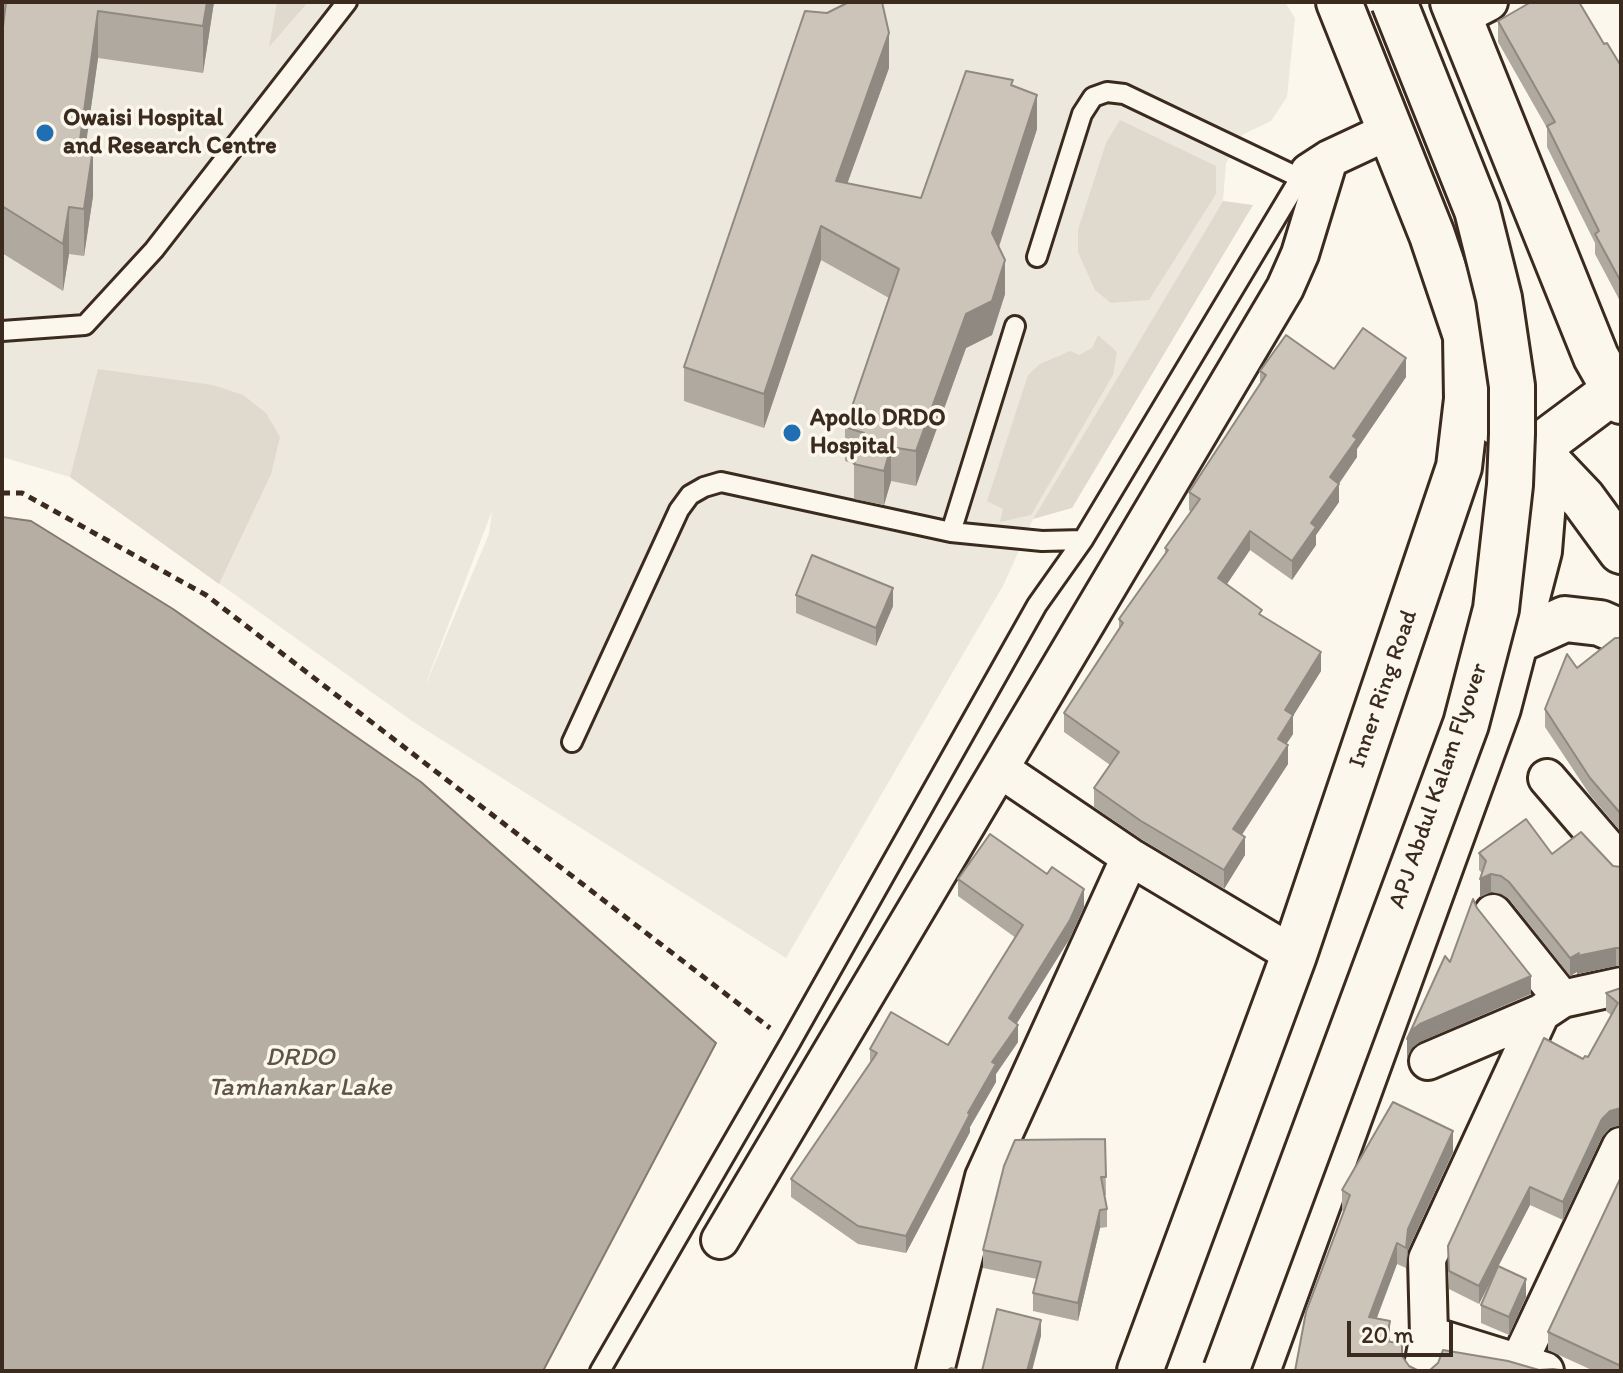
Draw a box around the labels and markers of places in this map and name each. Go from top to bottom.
place label: Owaisi Hospital and Research Centre [63,105,277,161]
marker: Owaisi Hospital and Research Centre [34,122,56,144]
place label: Apollo DRDO Hospital [810,405,946,461]
marker: Apollo DRDO Hospital [781,422,803,444]

